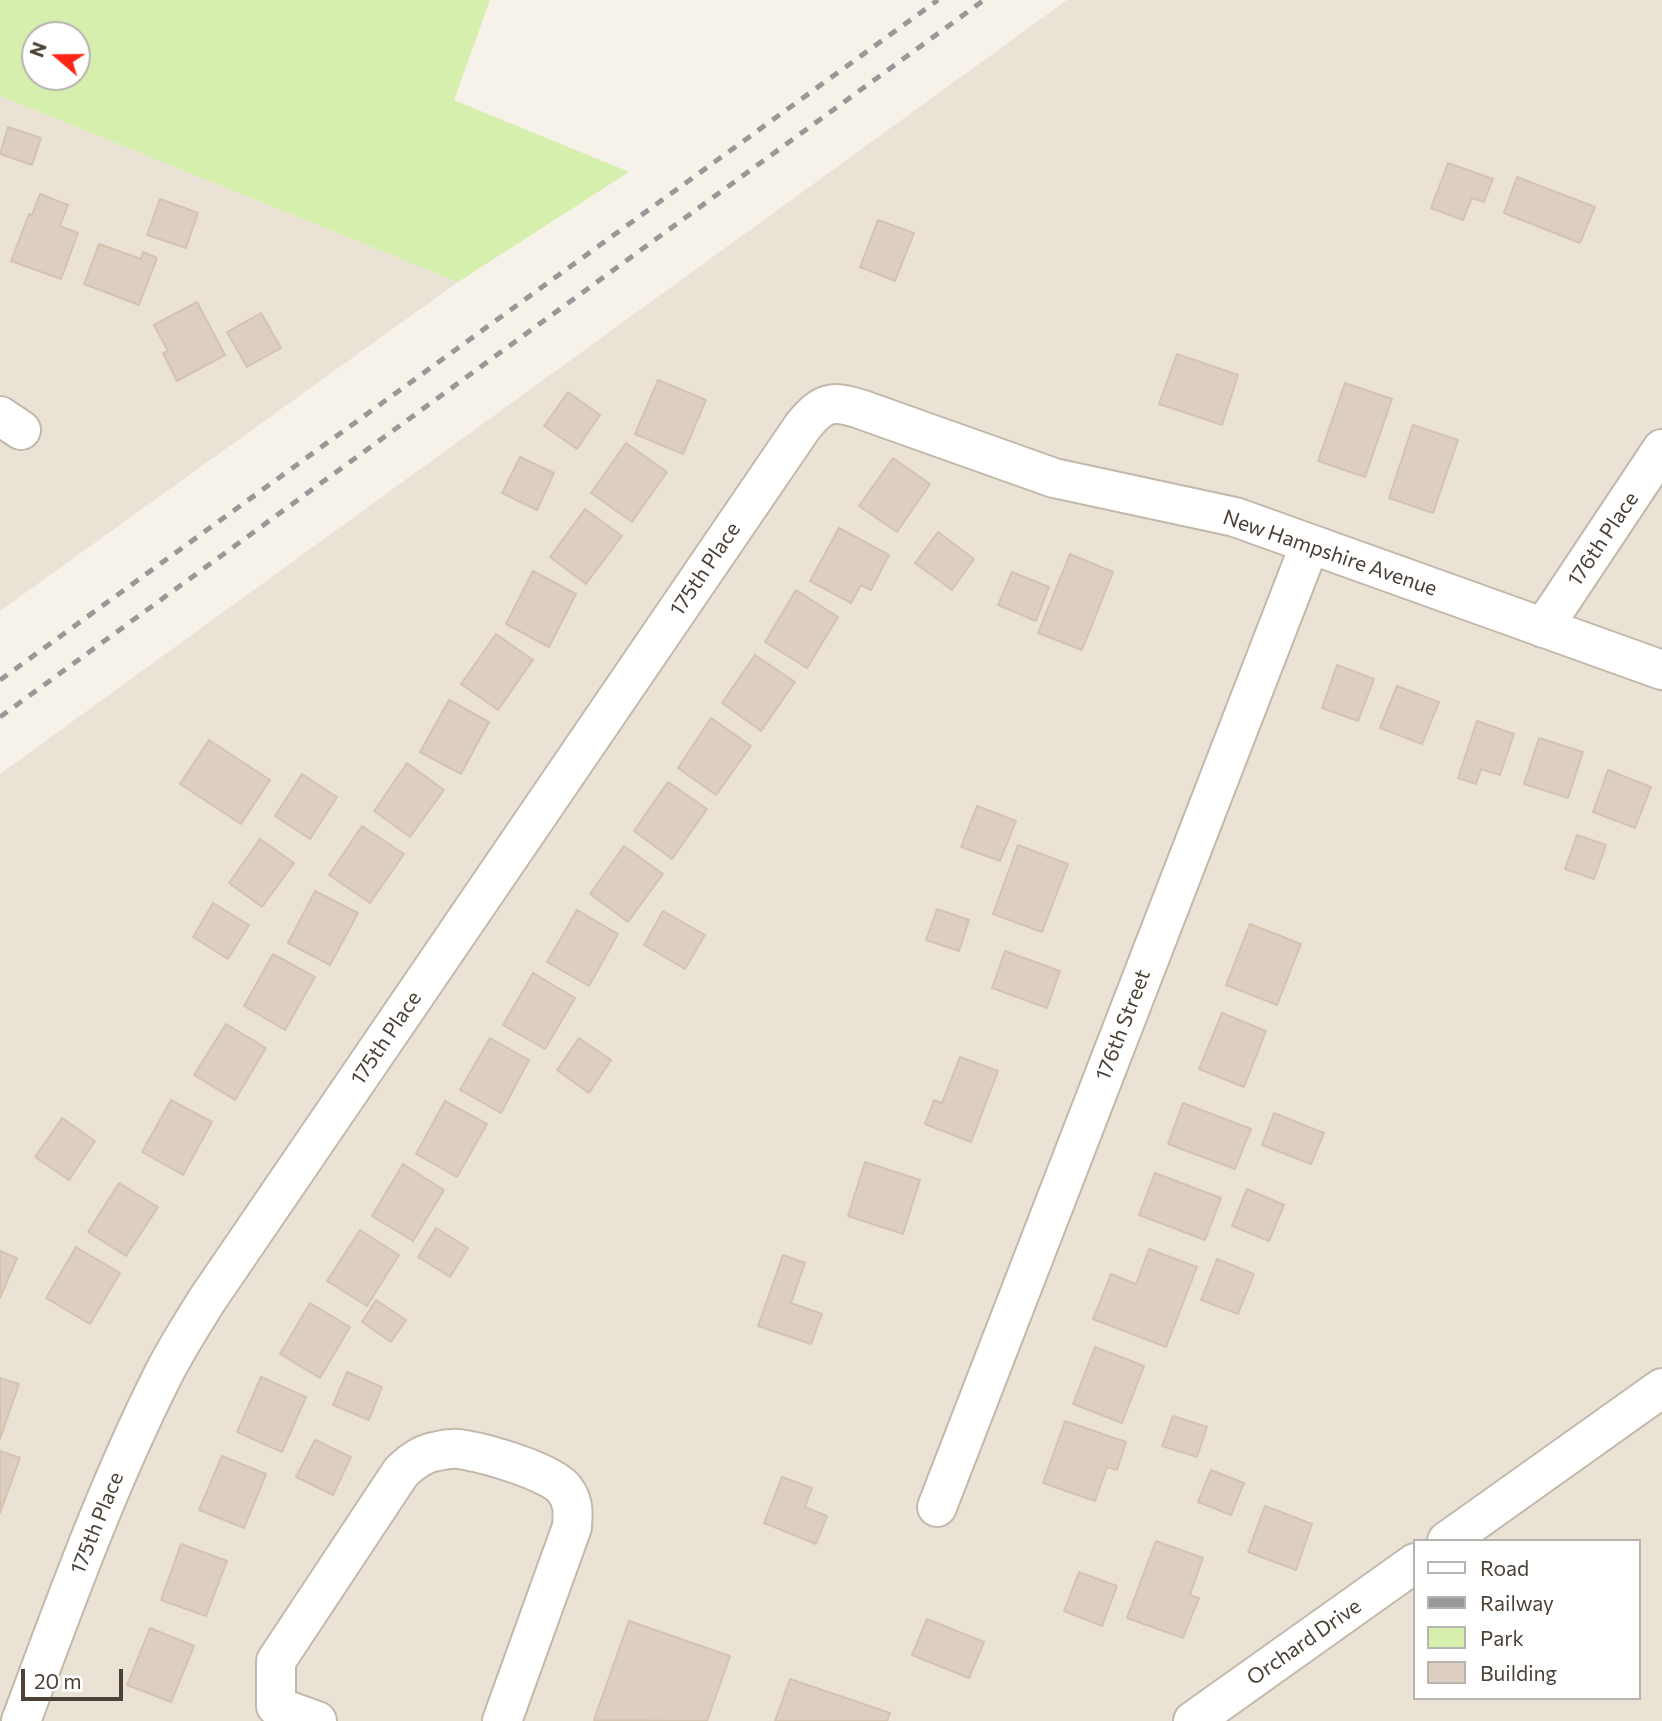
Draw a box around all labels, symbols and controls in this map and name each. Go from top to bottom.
north arrow [21,21,91,91]
text: N [24,39,51,60]
street label: 176th Place [1562,487,1644,591]
street label: New Hampshire Avenue [1220,504,1440,602]
street label: 175th Place [664,517,746,621]
street label: 176th Street [1090,966,1156,1084]
street label: 175th Place [345,986,427,1090]
street label: 175th Place [65,1468,129,1578]
legend [1414,1539,1641,1700]
text: Road [1480,1555,1529,1580]
text: Railway [1480,1590,1554,1615]
street label: Orchard Drive [1242,1593,1366,1691]
text: Park [1480,1625,1524,1650]
scale bar [24,1654,126,1698]
text: Building [1480,1660,1557,1685]
text: 20 m [34,1668,82,1693]

